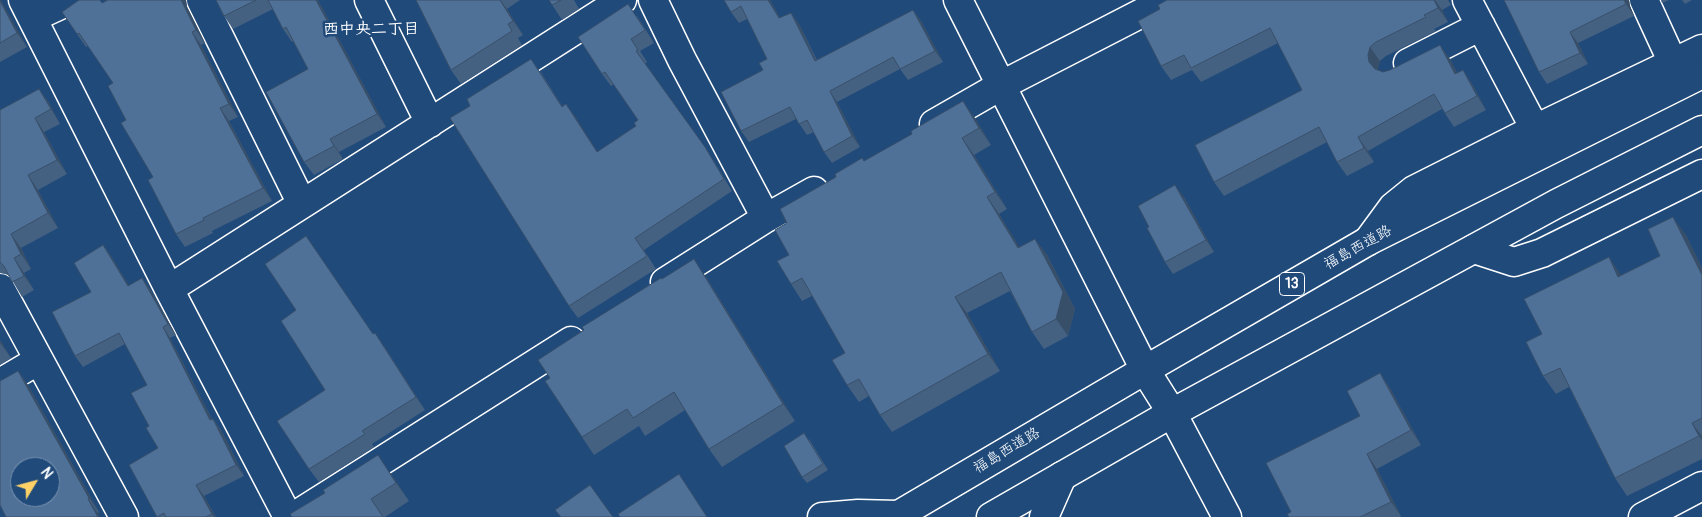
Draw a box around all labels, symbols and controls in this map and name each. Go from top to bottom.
district label: 西中央二丁目 [323,20,419,40]
street label: 福島西道路 [1321,222,1395,274]
road number: 13 [1280,272,1304,296]
street label: 福島西道路 [970,424,1044,478]
north arrow [10,457,60,507]
text: N [37,464,56,482]

